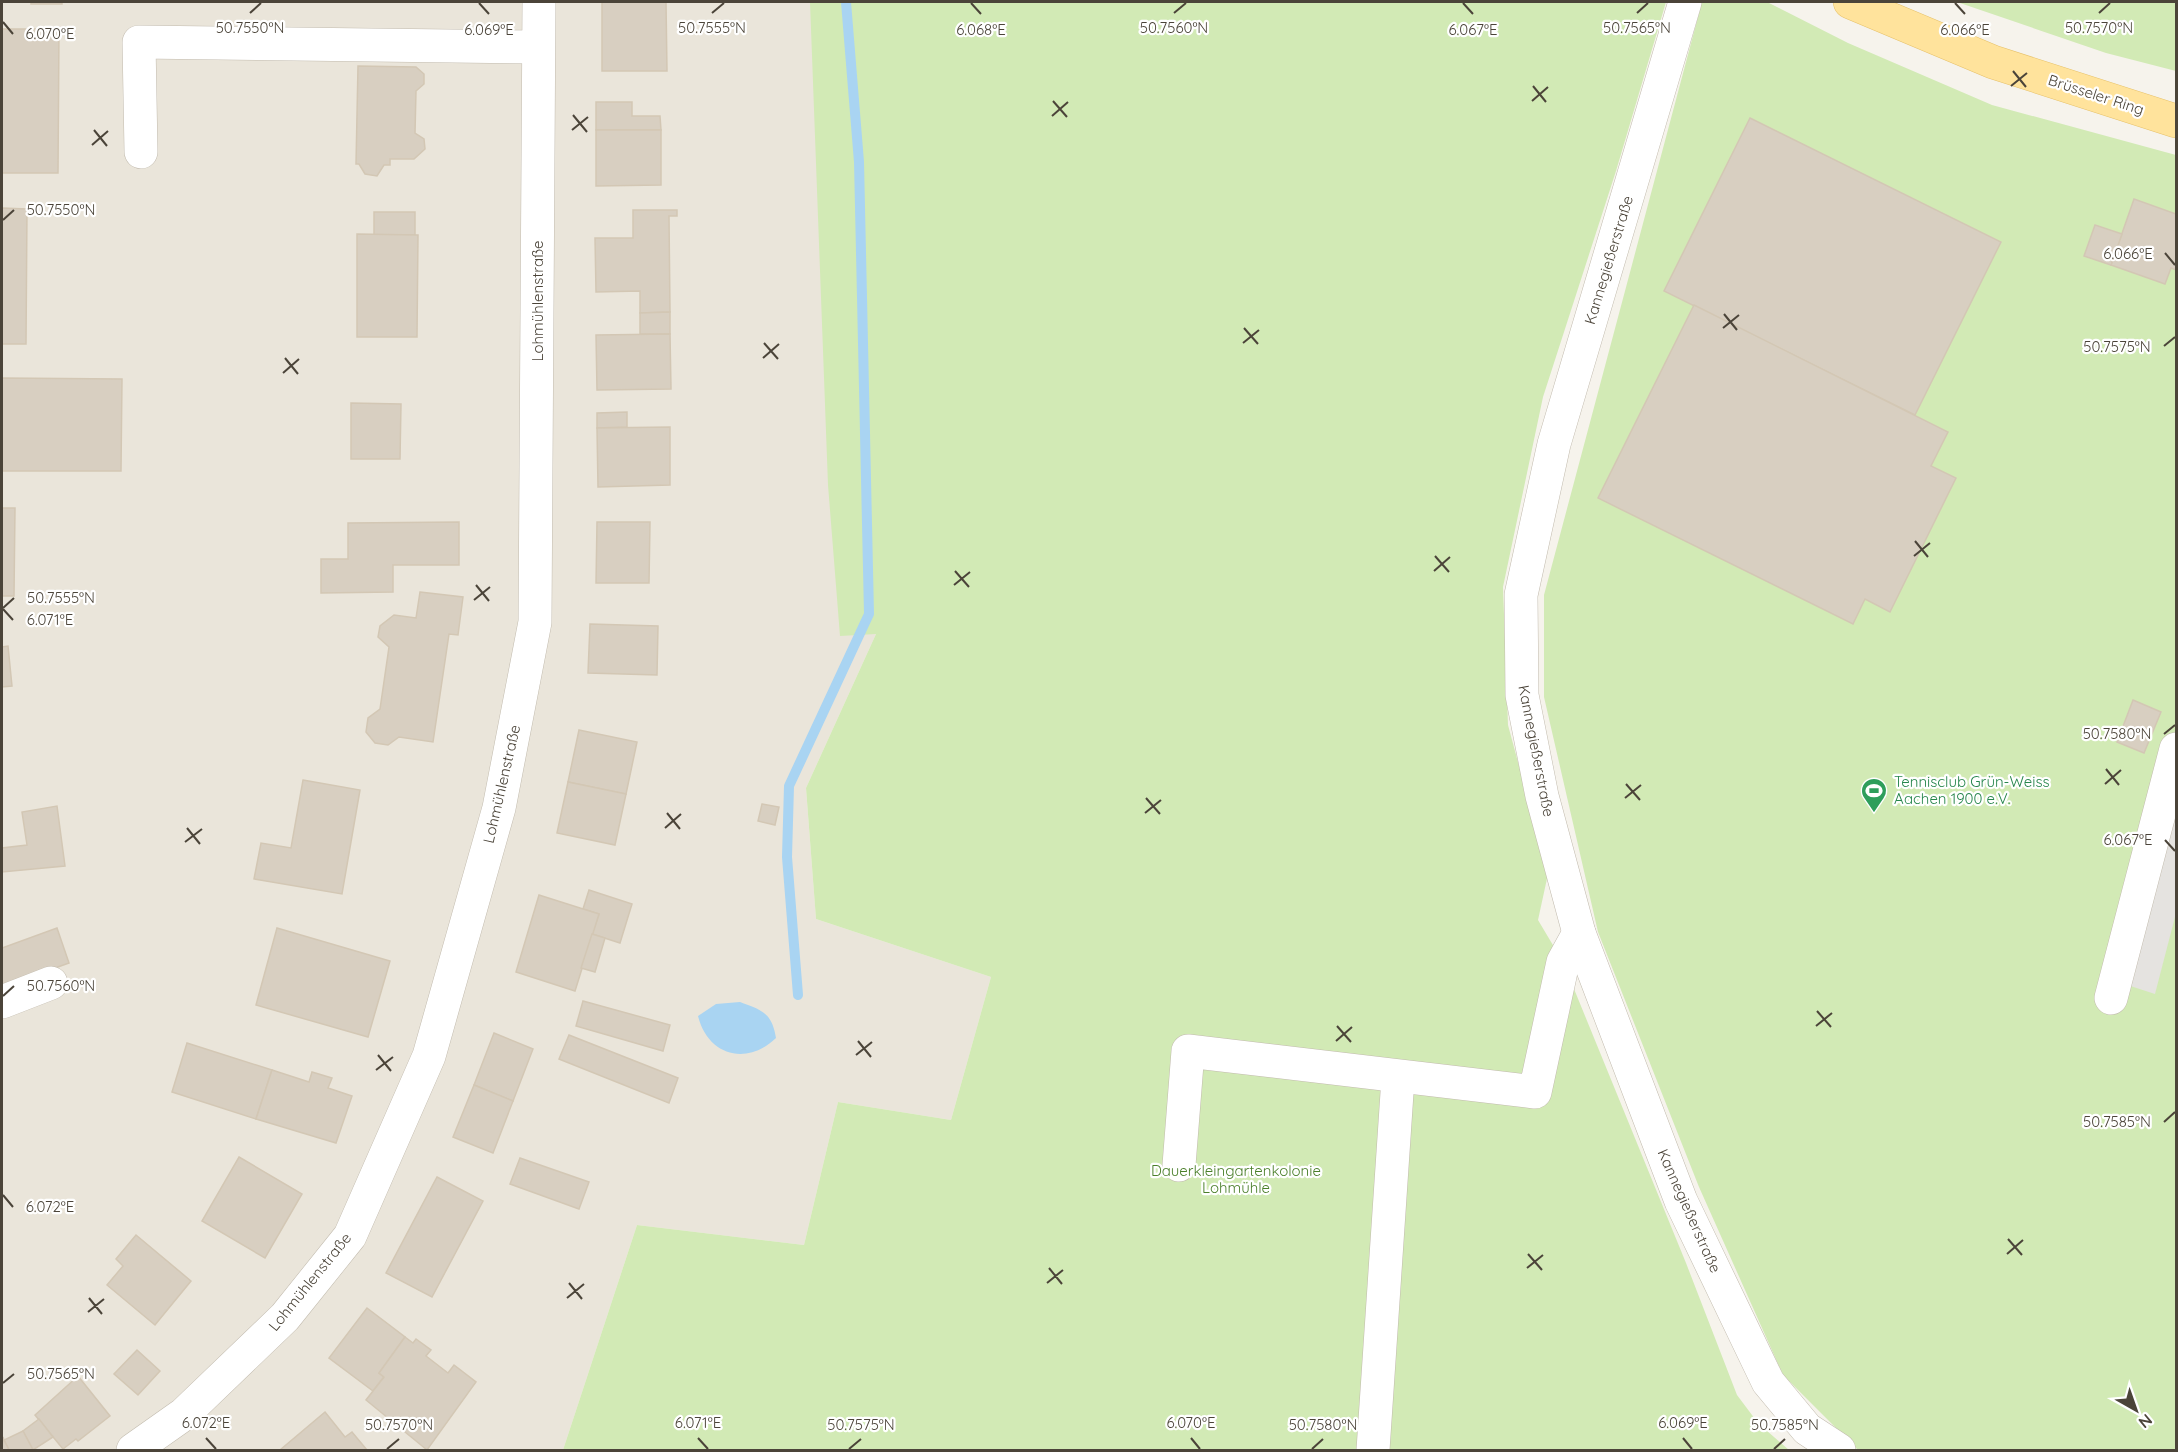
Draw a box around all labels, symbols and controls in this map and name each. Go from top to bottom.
text: 50.7550°N [216,18,284,37]
text: 50.7555°N [678,18,746,37]
text: 50.7560°N [1140,18,1208,37]
text: 50.7565°N [1603,18,1671,37]
text: 50.7570°N [2065,18,2133,37]
text: 6.069°E [464,20,514,39]
text: 6.068°E [956,20,1006,39]
text: 6.067°E [1449,20,1497,39]
text: 6.066°E [1940,20,1990,39]
text: 6.070°E [25,24,75,43]
street label: Brüsseler Ring [2046,70,2146,119]
street label: Kannegießerstraße [1580,193,1637,327]
text: 50.7550°N [27,200,95,219]
street label: Lohmühlenstraße [528,240,547,362]
text: 6.066°E [2103,244,2153,263]
text: 50.7575°N [2083,337,2151,356]
text: 50.7555°N [27,588,95,607]
text: 6.071°E [27,610,73,629]
street label: Kannegießerstraße [1514,683,1559,818]
street label: Lohmühlenstraße [479,723,524,845]
text: 50.7580°N [2083,724,2151,743]
place label: Tennisclub Grün-Weiss Aachen 1900 e.V. [1894,772,2049,808]
sports icon: Tennisclub Grün-Weiss Aachen 1900 e.V. [1859,776,1889,814]
text: 6.067°E [2104,830,2152,849]
text: 50.7560°N [27,976,95,995]
text: 50.7585°N [2083,1112,2151,1131]
street label: Kannegießerstraße [1654,1146,1725,1276]
park label: Dauerkleingartenkolonie Lohmühle [1151,1161,1321,1197]
text: 6.072°E [26,1197,74,1216]
street label: Lohmühlenstraße [264,1229,355,1335]
text: 50.7565°N [27,1364,95,1383]
north arrow [2106,1380,2166,1440]
text: N [2135,1410,2157,1433]
text: 6.072°E [182,1413,230,1432]
text: 6.071°E [675,1413,721,1432]
text: 6.070°E [1166,1413,1216,1432]
text: 6.069°E [1658,1413,1708,1432]
text: 50.7570°N [365,1415,433,1434]
text: 50.7575°N [827,1415,895,1434]
text: 50.7580°N [1289,1415,1357,1434]
text: 50.7585°N [1751,1415,1819,1434]

